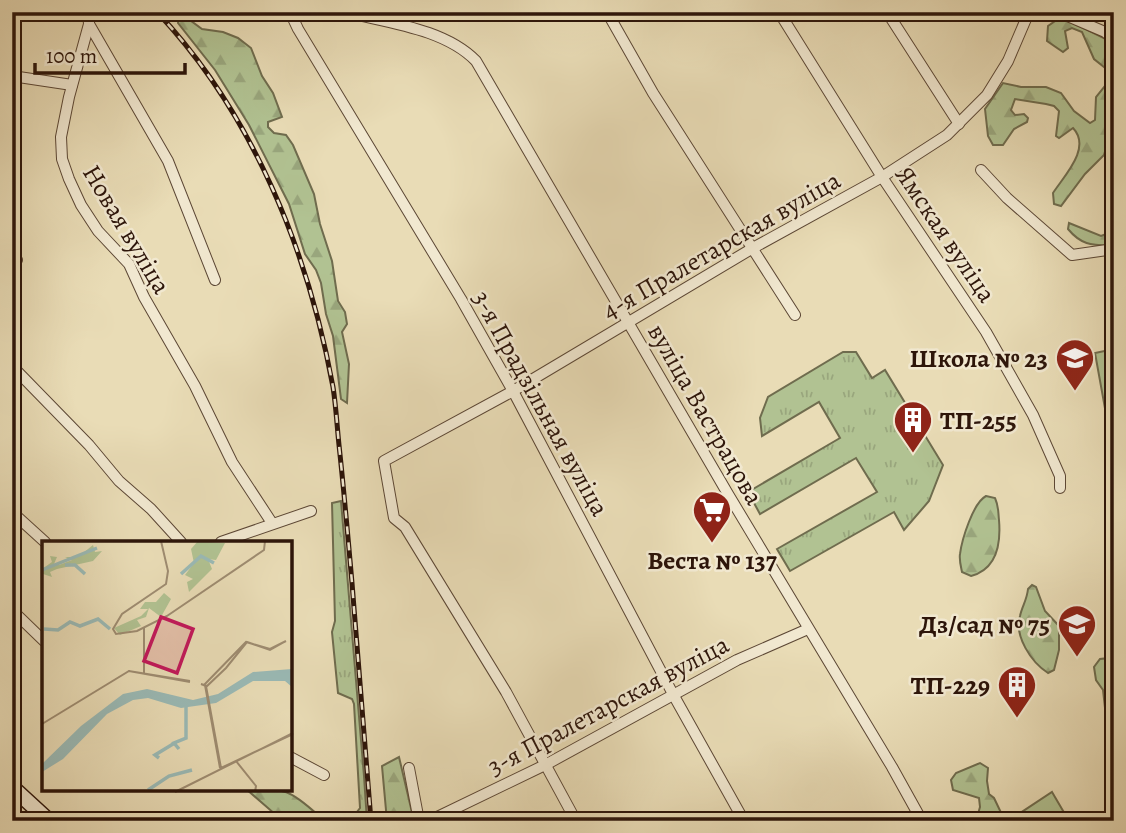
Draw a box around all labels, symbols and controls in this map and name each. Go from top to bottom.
scale bar [35,32,186,76]
text: 100 m [46,42,97,70]
street label: Новая вуліца [74,158,179,300]
street label: Ямская вуліца [887,159,1004,310]
street label: 4-я Пралетарская вуліца [596,163,847,328]
street label: 3-я Прадзільная вуліца [464,284,617,522]
street label: вуліца Вастрацова [639,317,772,511]
school or university icon: Школа № 23 [1054,337,1096,392]
place label: Школа № 23 [910,341,1048,376]
building icon: ТП-255 [892,399,934,454]
place label: ТП-255 [940,403,1017,438]
supermarket icon: Веста № 137 [691,489,733,544]
inset map [42,541,292,791]
place label: Веста № 137 [647,543,778,578]
school or university icon: Дз/сад № 75 [1056,603,1098,658]
place label: Дз/сад № 75 [919,607,1050,642]
street label: 3-я Пралетарская вуліца [481,627,735,784]
building icon: ТП-229 [996,664,1038,719]
place label: ТП-229 [911,668,990,703]

